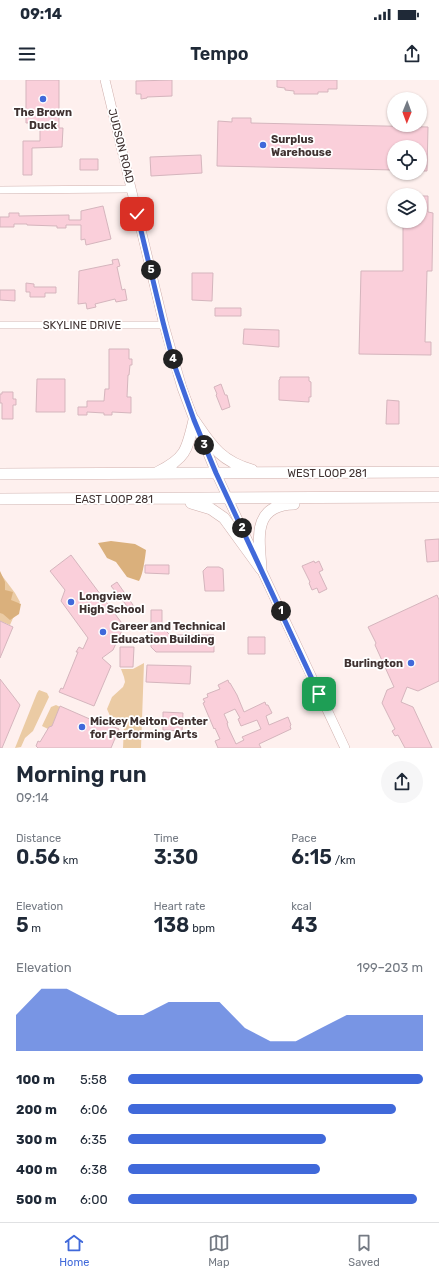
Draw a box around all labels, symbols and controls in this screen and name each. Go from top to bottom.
text: 09:14 [20,5,62,23]
icon: menu [16,43,38,65]
text: Tempo [190,43,249,65]
icon: share [401,43,423,65]
north arrow [387,92,427,132]
map controls [387,92,427,228]
marker: The Brown Duck [38,94,48,104]
place label: The Brown Duck [14,106,72,132]
street label: JUDSON ROAD [105,107,137,185]
place label: Surplus Warehouse [271,133,332,159]
marker: Surplus Warehouse [258,140,268,150]
button: locate [387,140,427,180]
button: layers [387,188,427,228]
pin [120,197,154,231]
icon: check [126,203,148,225]
pin: 5 [141,260,161,280]
text: 5 [147,263,155,276]
street label: SKYLINE DRIVE [43,319,122,332]
pin: 4 [163,349,183,369]
text: 4 [169,352,177,365]
pin: 3 [194,435,214,455]
text: 3 [200,438,208,451]
street label: WEST LOOP 281 [287,467,367,480]
street label: EAST LOOP 281 [75,493,153,506]
pin: 2 [232,518,252,538]
text: 2 [238,521,246,534]
place label: Longview High School [79,590,144,616]
marker: Longview High School [66,597,76,607]
pin: 1 [271,601,291,621]
text: 1 [278,604,284,617]
place label: Career and Technical Education Building [111,620,225,646]
marker: Career and Technical Education Building [98,627,108,637]
place label: Burlington [344,657,403,670]
marker: Burlington [406,658,416,668]
pin [302,677,336,711]
icon: arrive [308,683,330,705]
place label: Mickey Melton Center for Performing Arts [90,715,208,741]
marker: Mickey Melton Center for Performing Arts [77,722,87,732]
text: Morning run [16,761,147,788]
button: share [381,761,423,803]
text: 09:14 [16,790,49,805]
text: Distance [16,832,61,845]
text: Time [154,832,179,845]
text: Pace [291,832,317,845]
text: 0.56 [16,845,60,869]
text: 3:30 [154,845,198,869]
text: 6:15 [291,845,332,869]
text: km [60,854,78,867]
text: /km [332,854,355,867]
text: Elevation [16,900,63,913]
text: Heart rate [154,900,206,913]
text: kcal [291,900,312,913]
text: 5 [16,913,29,937]
text: 138 [154,913,189,937]
text: 43 [291,913,318,937]
text: m [29,922,41,935]
text: bpm [189,922,215,935]
text: Elevation [16,960,72,975]
text: 199–203 m [357,960,423,975]
text: 100 m [16,1072,55,1087]
text: 5:58 [80,1072,107,1087]
text: 200 m [16,1102,57,1117]
text: 6:06 [80,1102,107,1117]
text: 300 m [16,1132,57,1147]
text: 6:35 [80,1132,107,1147]
text: 400 m [16,1162,57,1177]
text: 6:38 [80,1162,107,1177]
text: 500 m [16,1192,57,1207]
text: 6:00 [80,1192,108,1207]
tab: Home [59,1232,89,1269]
tab: Map [208,1232,230,1269]
tab: Saved [348,1232,380,1269]

